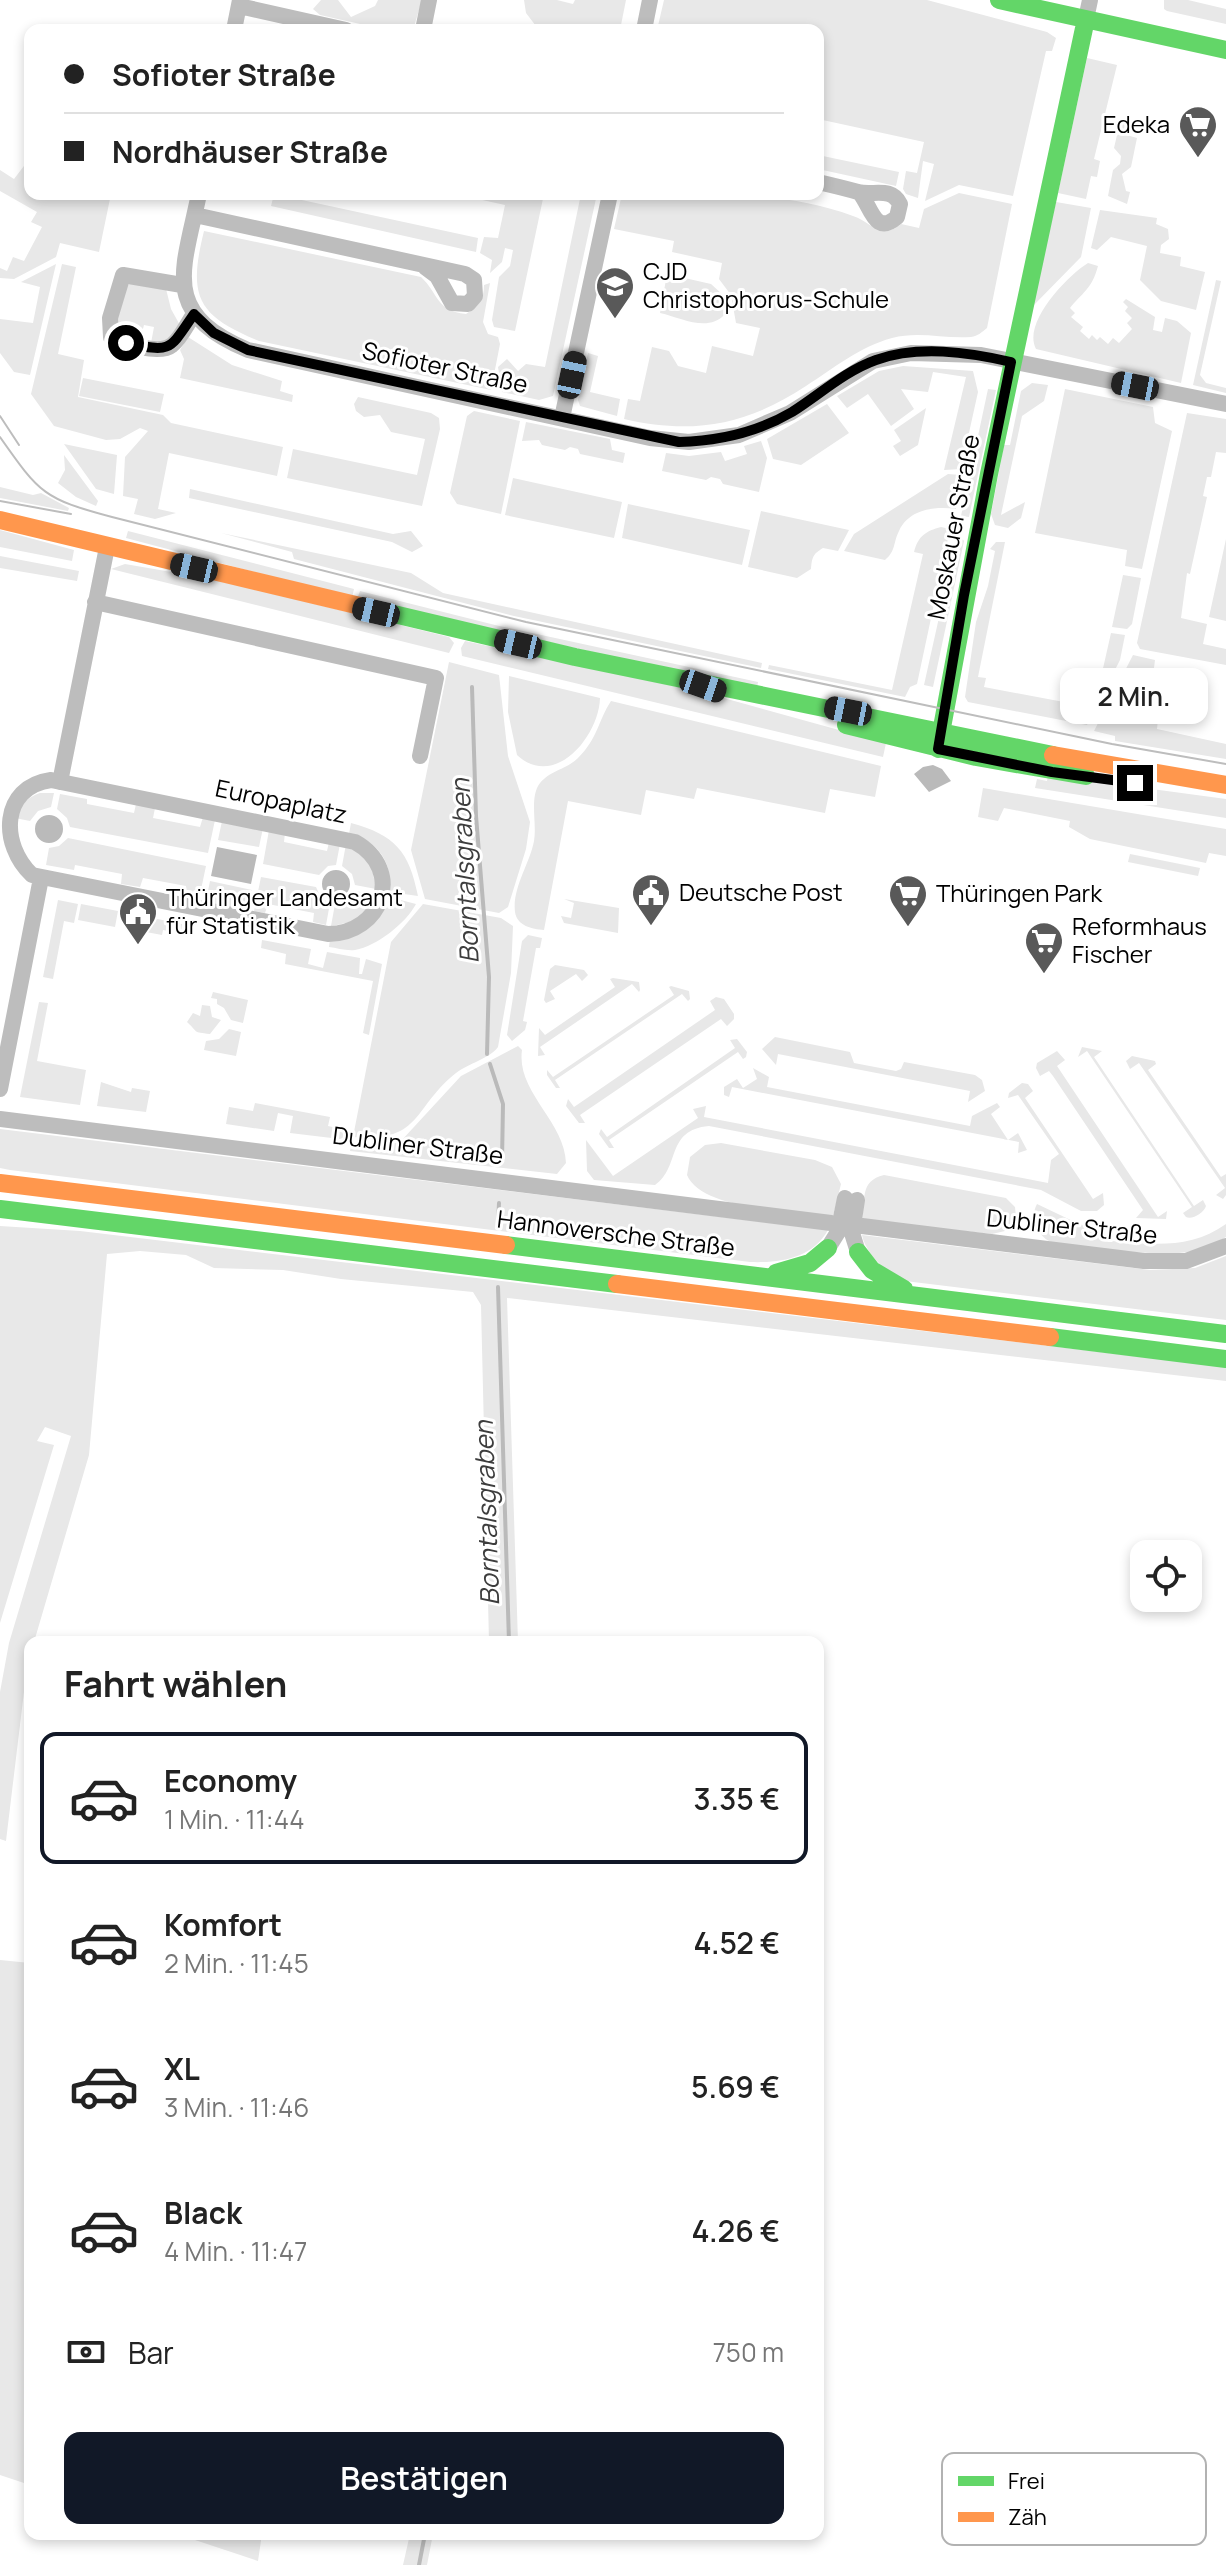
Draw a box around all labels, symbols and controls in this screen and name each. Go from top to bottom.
text: Sofioter Straße [112,54,336,95]
supermarket icon: Edeka [1177,104,1219,159]
place label: Edeka [1103,107,1170,140]
text: Nordhäuser Straße [112,131,388,172]
place label: CJD Christophorus-Schule [643,254,889,315]
school or university icon: CJD Christophorus-Schule [594,265,636,320]
route start [108,325,144,361]
street label: Sofioter Straße [359,333,531,400]
car [555,349,589,401]
car [1109,370,1161,402]
street label: Moskauer Straße [918,431,987,622]
car [168,551,220,585]
car [350,595,402,629]
car [492,627,544,661]
car [676,667,730,705]
callout: 2 Min. [1061,667,1209,723]
text: 2 Min. [1098,678,1170,714]
car [822,695,874,727]
route end [1117,765,1153,801]
street label: Europaplatz [213,771,350,831]
water label: Borntalsgraben [441,776,487,964]
public building icon: Deutsche Post [630,872,672,927]
supermarket icon: Thüringen Park [887,873,929,928]
place label: Deutsche Post [679,875,843,908]
place label: Thüringen Park [936,876,1103,909]
place label: Thüringer Landesamt für Statistik [166,880,403,941]
public building icon: Thüringer Landesamt für Statistik [117,891,159,946]
place label: Reformhaus Fischer [1072,909,1207,970]
supermarket icon: Reformhaus Fischer [1023,920,1065,975]
street label: Dubliner Straße [331,1118,505,1171]
street label: Dubliner Straße [985,1200,1159,1251]
street label: Hannoversche Straße [496,1202,737,1263]
water label: Borntalsgraben [465,1418,507,1606]
map controls [1130,1540,1202,1612]
button: locate [1130,1540,1202,1612]
text: Fahrt wählen [64,1659,287,1708]
text: Economy [164,1760,297,1801]
icon: car [68,1762,140,1834]
text: 3.35 € [693,1778,780,1819]
text: 1 Min. · 11:44 [164,1801,305,1837]
text: Komfort [164,1904,282,1945]
icon: car [68,1906,140,1978]
text: 4.52 € [693,1922,780,1963]
text: 2 Min. · 11:45 [164,1945,309,1981]
text: XL [164,2048,200,2089]
icon: car [68,2050,140,2122]
text: 5.69 € [691,2066,780,2107]
text: 3 Min. · 11:46 [164,2089,309,2125]
text: Black [164,2192,242,2233]
icon: car [68,2194,140,2266]
text: 4.26 € [692,2210,780,2251]
text: 4 Min. · 11:47 [164,2233,307,2269]
icon: cash [64,2330,108,2374]
text: Bar [128,2332,174,2373]
text: 750 m [713,2334,784,2370]
button: Bestätigen [64,2432,784,2524]
legend [942,2453,1206,2545]
text: Frei [1008,2466,1045,2496]
text: Zäh [1008,2502,1047,2532]

